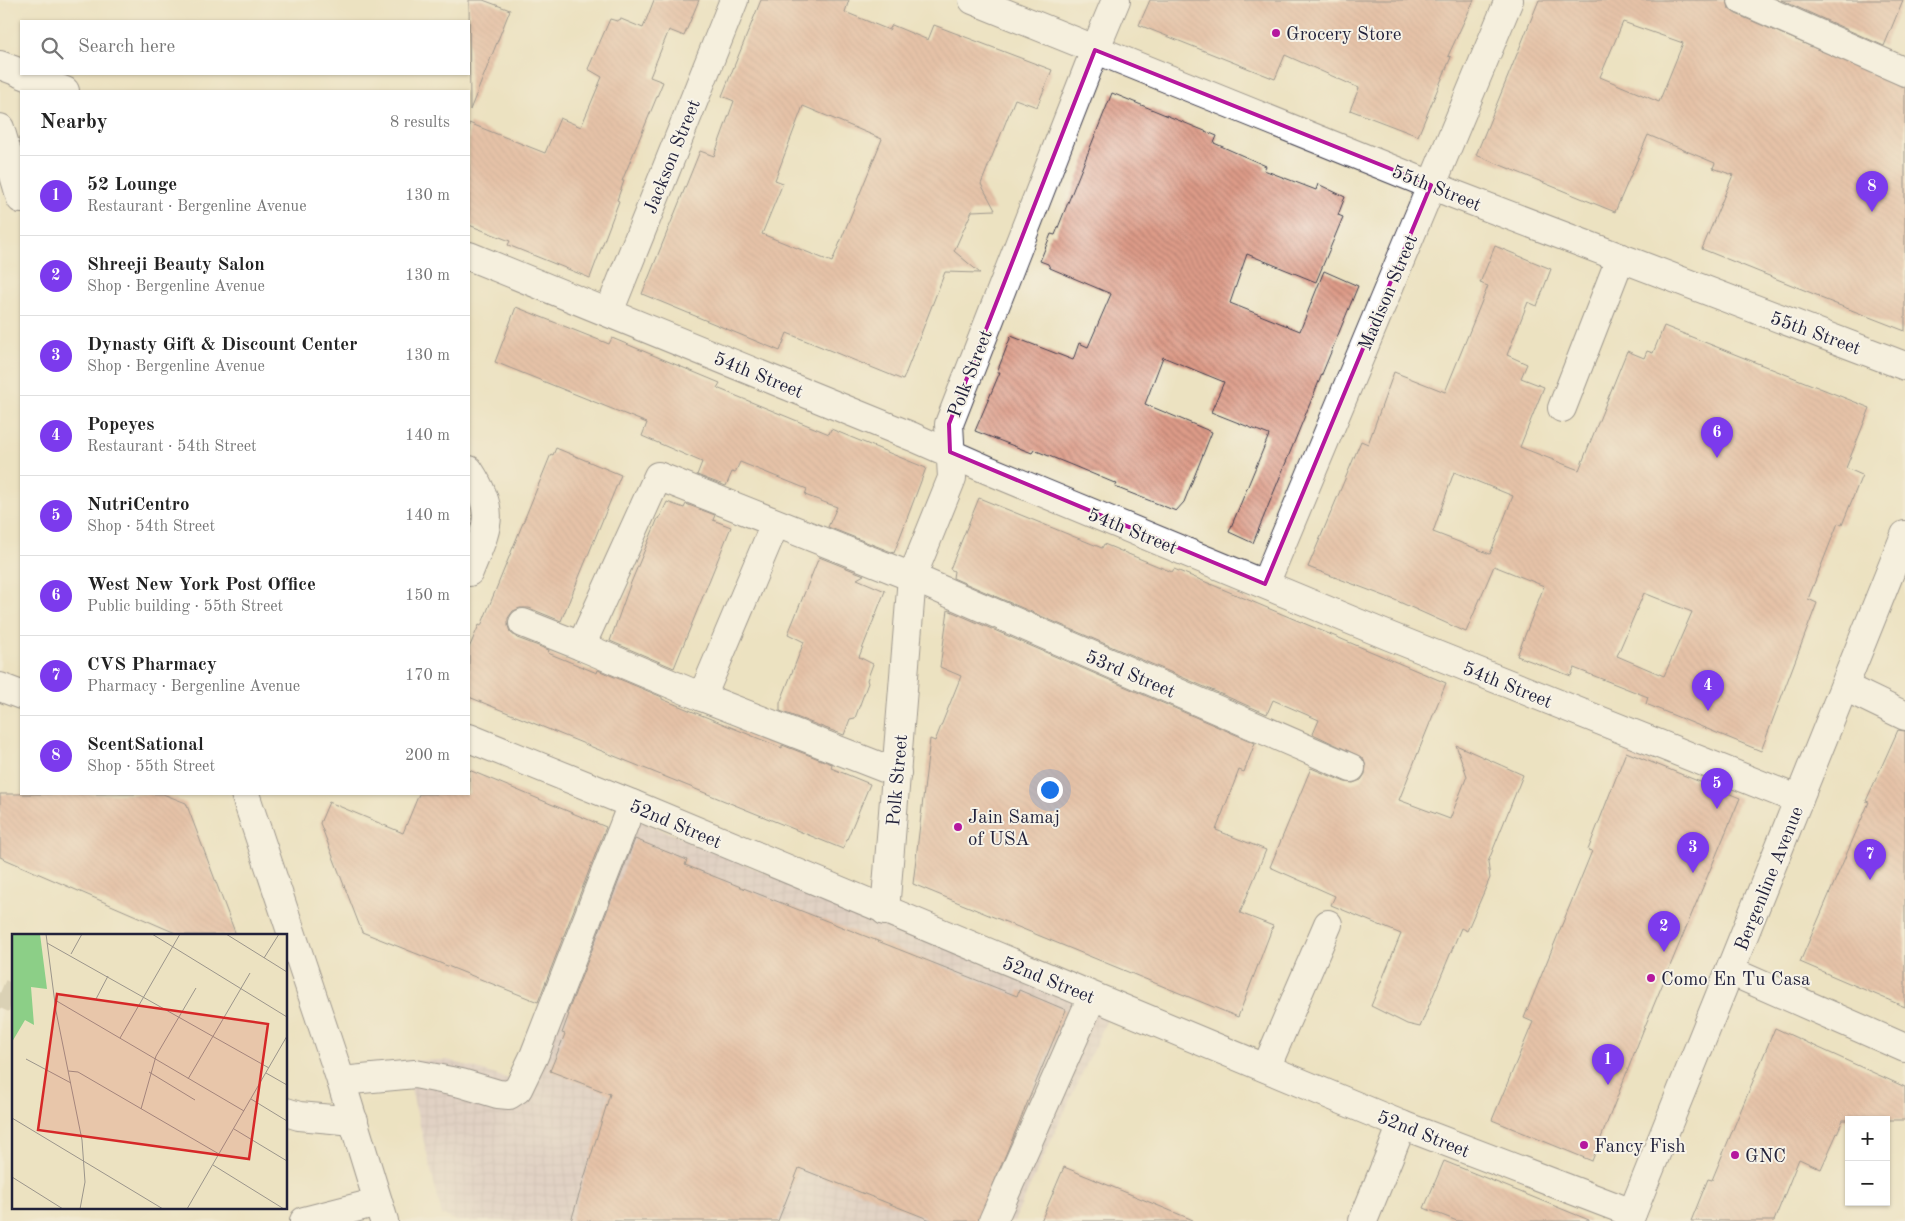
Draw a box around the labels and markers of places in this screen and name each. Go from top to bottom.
place label: Grocery Store [1286,26,1401,45]
marker: Grocery Store [1270,27,1282,39]
pin: 8 [1856,171,1888,212]
pin: 6 [1701,417,1733,458]
pin: 4 [1692,670,1724,711]
pin: 5 [1701,768,1733,809]
place label: Jain Samaj of USA [968,809,1060,850]
marker: Jain Samaj of USA [952,821,964,833]
pin: 3 [1677,832,1709,873]
pin: 7 [1854,839,1886,880]
pin: 2 [1648,911,1680,952]
place label: Como En Tu Casa [1661,971,1811,990]
marker: Como En Tu Casa [1645,972,1657,984]
pin: 1 [1592,1044,1624,1085]
place label: Fancy Fish [1594,1138,1686,1157]
marker: Fancy Fish [1578,1139,1590,1151]
place label: GNC [1745,1148,1786,1167]
marker: GNC [1729,1149,1741,1161]

